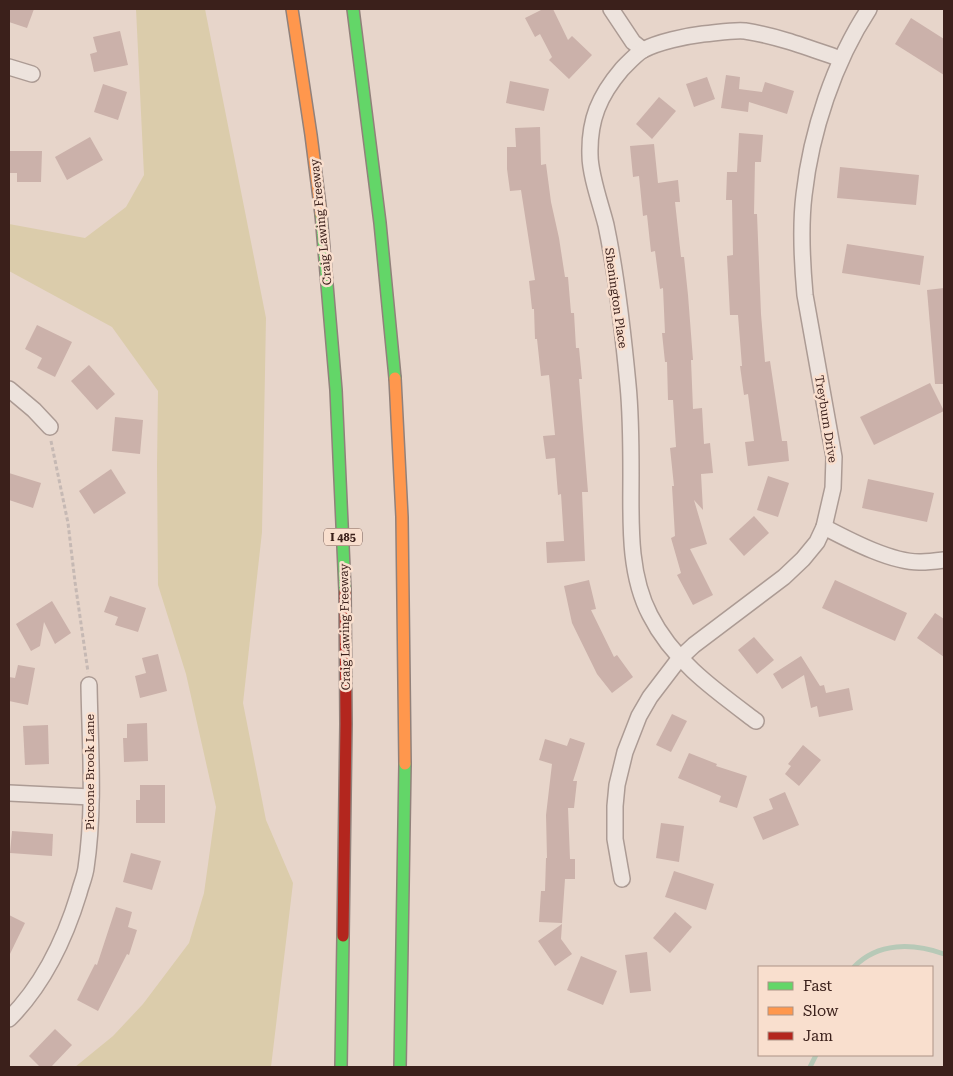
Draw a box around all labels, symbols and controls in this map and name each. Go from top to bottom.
street label: Craig Lawing Freeway [307,157,335,286]
street label: Shenington Place [602,247,630,350]
street label: Treyburn Drive [812,374,840,464]
road number: I 485 [324,528,362,546]
street label: Craig Lawing Freeway [337,563,353,691]
street label: Piccone Brook Lane [83,713,97,830]
legend [758,966,933,1056]
text: Fast [803,977,833,995]
text: Slow [803,1002,839,1020]
text: Jam [803,1027,833,1045]

